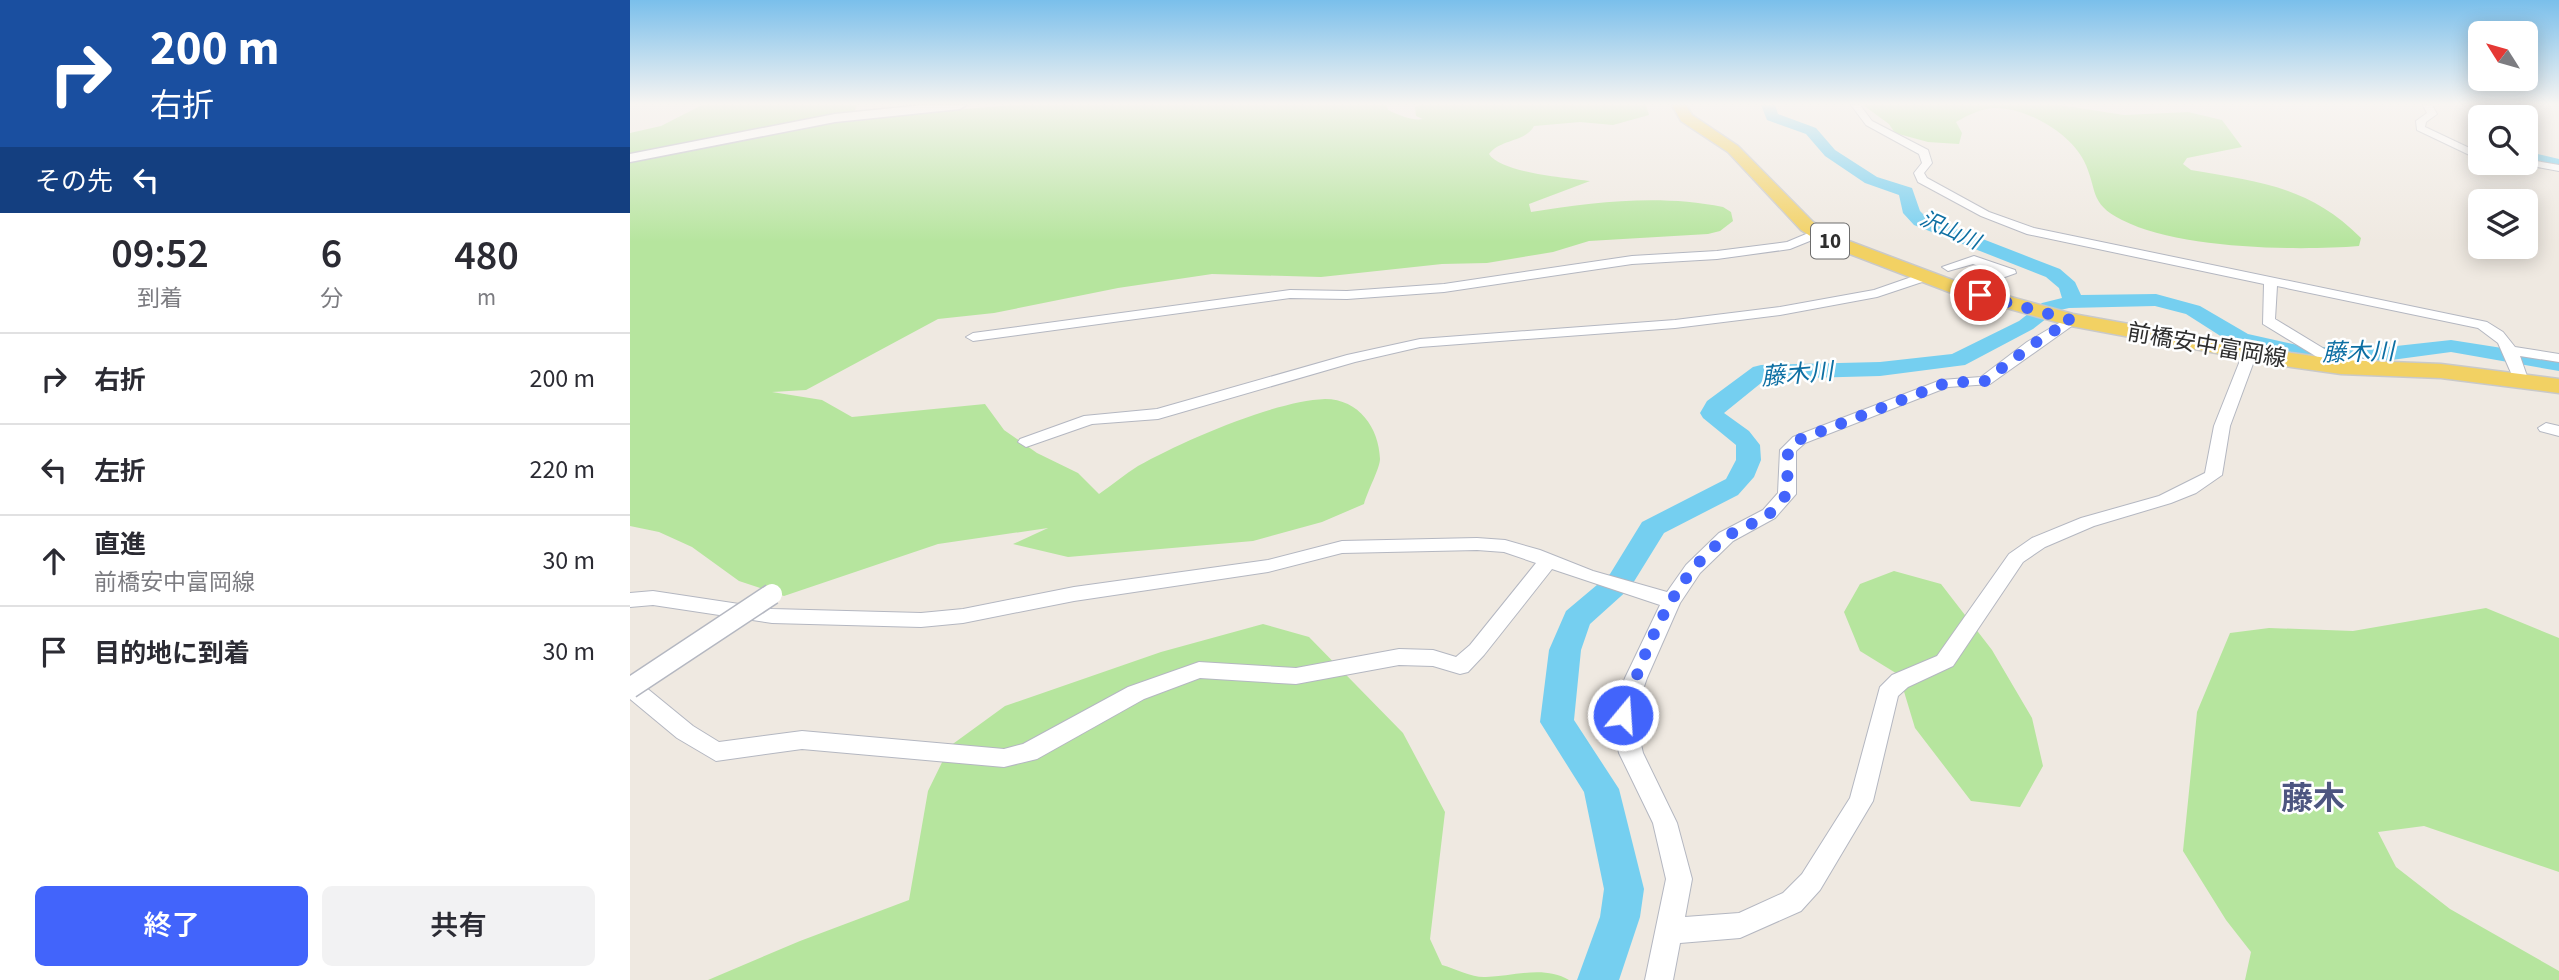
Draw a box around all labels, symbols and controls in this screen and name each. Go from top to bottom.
text: 200 m [150,14,279,84]
north arrow [2468,21,2538,91]
map controls [2468,21,2538,259]
icon: right [35,28,126,119]
text: 右折 [150,83,214,129]
button: search [2468,105,2538,175]
icon: left [127,161,165,199]
text: その先 [35,163,113,200]
button: layers [2468,189,2538,259]
water label: 沢山川 [1915,203,1987,257]
text: 09:52 [111,224,209,284]
text: 6 [321,224,342,284]
road number: 10 [1811,224,1849,258]
text: 480 [454,226,519,286]
pin [1950,265,2010,325]
icon: arrive [1961,276,1999,314]
text: m [477,281,496,314]
text: 到着 [137,282,183,315]
text: 分 [320,282,343,315]
street label: 前橋安中富岡線 [2125,315,2289,376]
water label: 藤木川 [2322,334,2397,371]
water label: 藤木川 [1760,354,1837,395]
icon: right [35,360,73,398]
text: 200 m [529,360,595,397]
text: 右折 [94,362,146,399]
icon: left [35,451,73,489]
text: 220 m [529,451,595,488]
text: 左折 [94,453,146,490]
text: 直進 [94,526,146,563]
icon: ahead [35,542,73,580]
text: 30 m [542,542,595,579]
text: 前橋安中富岡線 [94,566,255,599]
icon: arrive [35,633,73,671]
text: 30 m [542,633,595,670]
text: 目的地に到着 [94,635,250,672]
position arrow [1586,678,1660,752]
district label: 藤木 [2281,776,2345,822]
button: 終了 [35,886,308,966]
button: 共有 [322,886,595,966]

